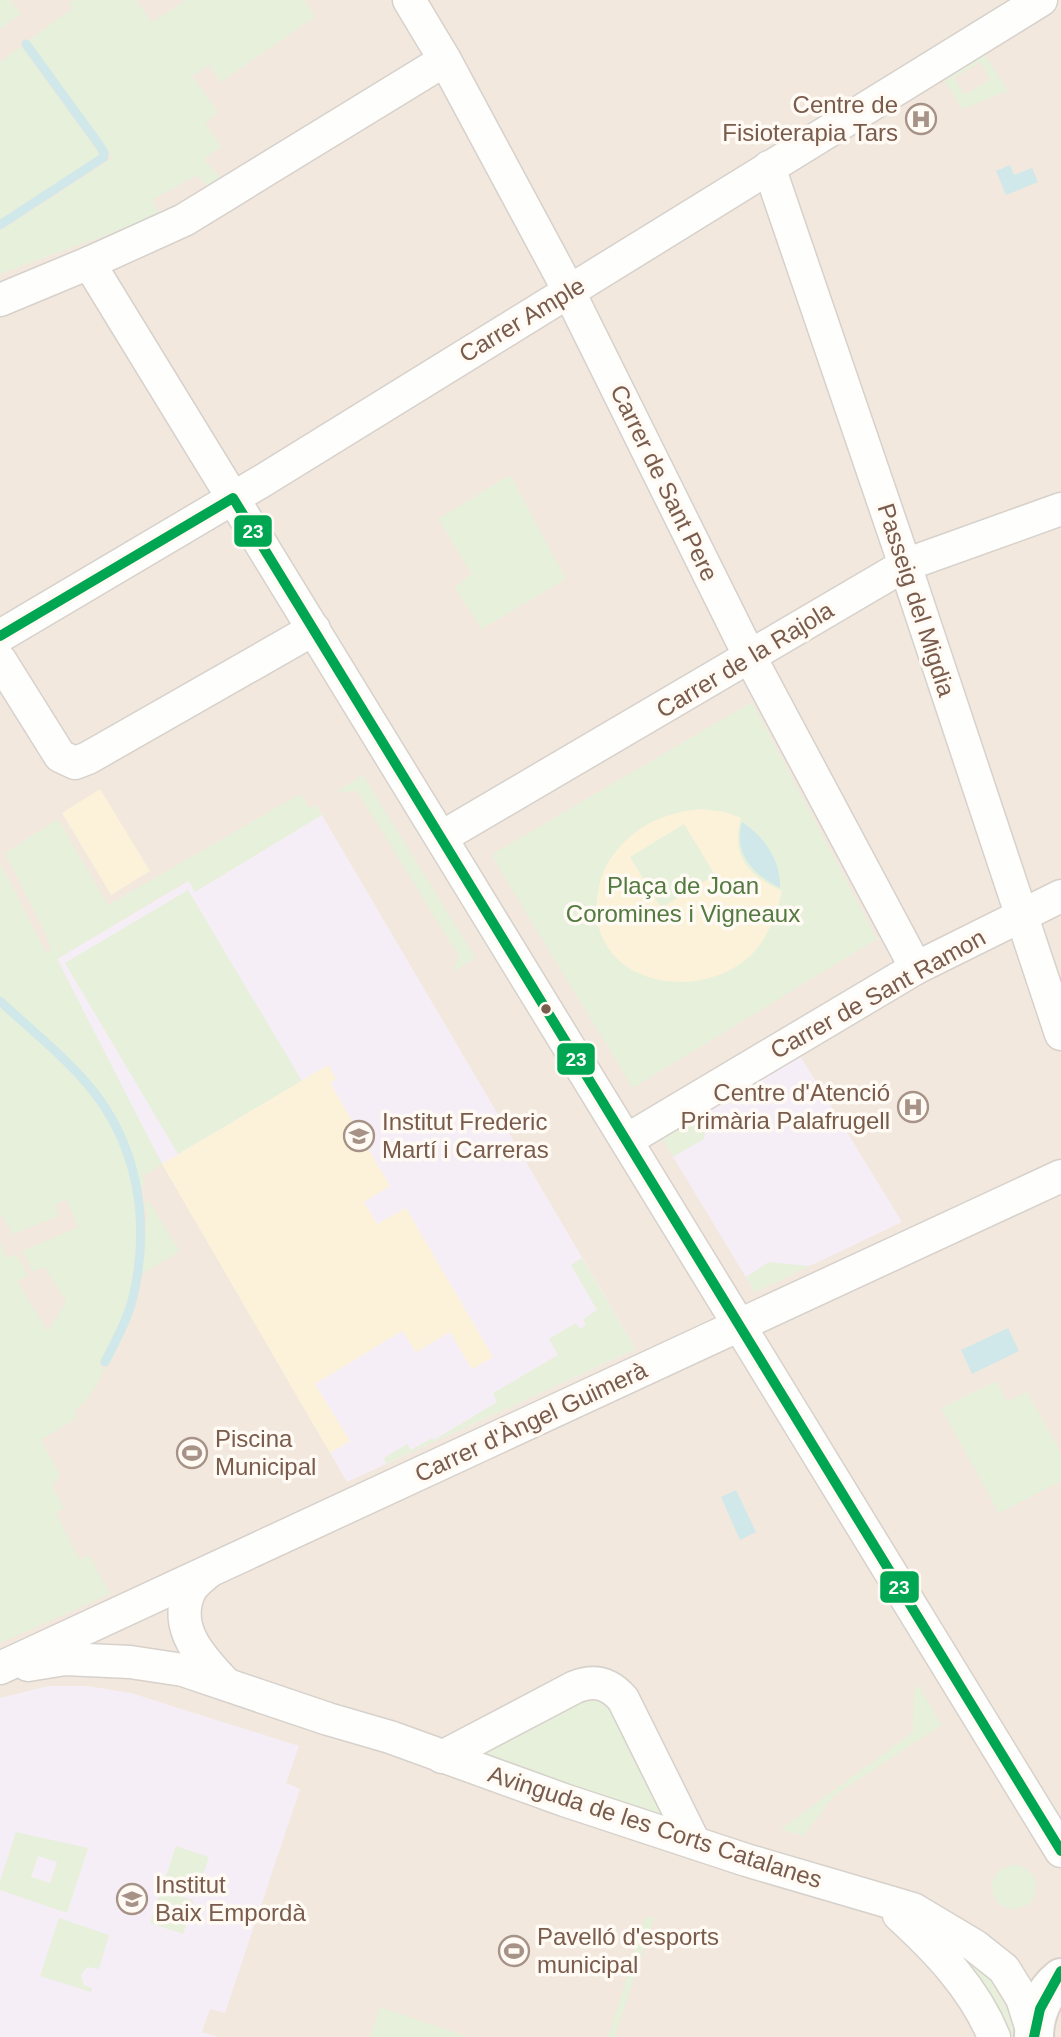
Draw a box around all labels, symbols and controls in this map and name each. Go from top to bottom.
place label: Centre de Fisioterapia Tars [722,91,898,146]
hospital icon: Centre de Fisioterapia Tars [904,102,938,136]
street label: Carrer Ample [454,272,589,368]
street label: Carrer de Sant Pere [605,380,724,585]
street label: Passeig del Migdia [873,500,961,700]
line badge: 23 [233,514,273,548]
text: 23 [242,521,264,542]
street label: Carrer de la Rajola [651,596,839,723]
park label: Plaça de Joan Coromines i Vigneaux [566,872,800,927]
street label: Carrer de Sant Ramon [766,923,990,1064]
unlabelled marker [539,1002,553,1016]
line badge: 23 [556,1042,596,1076]
text: 23 [565,1049,587,1070]
place label: Centre d'Atenció Primària Palafrugell [681,1079,890,1134]
hospital icon: Centre d'Atenció Primària Palafrugell [896,1090,930,1124]
place label: Institut Frederic Martí i Carreras [382,1108,549,1163]
school or university icon: Institut Frederic Martí i Carreras [342,1119,376,1153]
street label: Carrer d'Àngel Guimerà [411,1356,652,1487]
place label: Piscina Municipal [215,1425,316,1480]
sports icon: Piscina Municipal [175,1436,209,1470]
line badge: 23 [879,1570,920,1604]
text: 23 [888,1577,910,1598]
street label: Avinguda de les Corts Catalanes [485,1760,825,1893]
place label: Institut Baix Empordà [155,1871,306,1926]
school or university icon: Institut Baix Empordà [115,1882,149,1916]
place label: Pavelló d'esports municipal [537,1923,719,1978]
sports icon: Pavelló d'esports municipal [497,1934,531,1968]

